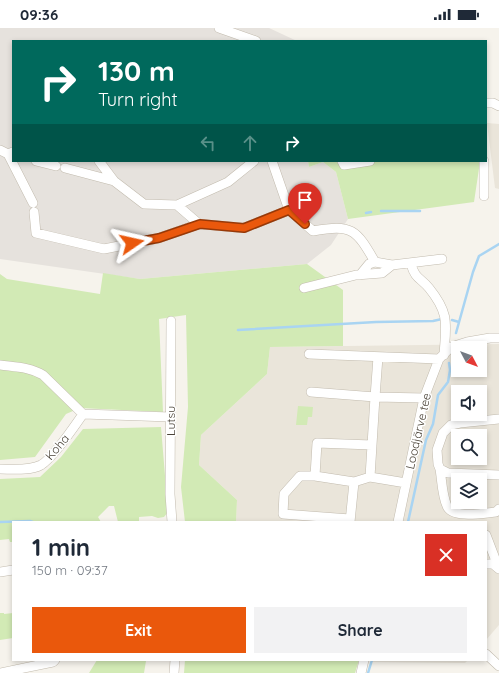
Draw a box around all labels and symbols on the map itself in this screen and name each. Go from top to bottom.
pin [288,183,322,224]
position arrow [111,222,153,264]
north arrow [451,341,487,377]
street label: Loodjärve tee [402,391,434,471]
street label: Lutsu [163,406,178,436]
street label: Koha [42,431,72,463]

